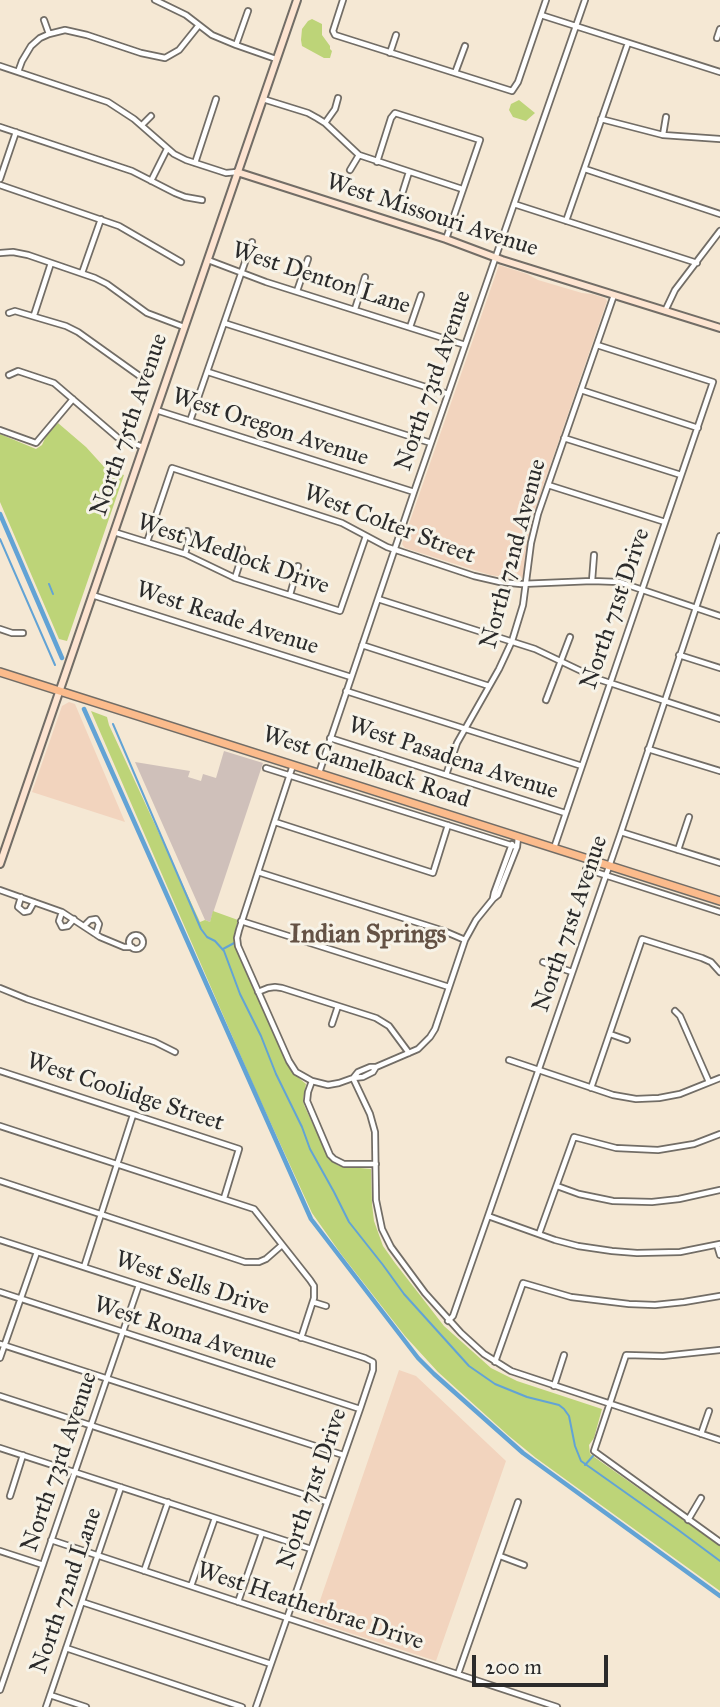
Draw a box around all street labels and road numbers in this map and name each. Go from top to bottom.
street label: West Missouri Avenue [322,168,542,264]
street label: West Denton Lane [228,237,414,321]
street label: North 73rd Avenue [390,287,478,475]
street label: North 75th Avenue [85,330,175,520]
street label: West Oregon Avenue [168,383,372,473]
street label: North 72nd Avenue [475,456,553,652]
street label: West Colter Street [299,479,479,571]
street label: West Medlock Drive [133,509,333,601]
street label: North 71st Drive [575,525,657,693]
street label: West Reade Avenue [132,576,322,662]
street label: West Pasadena Avenue [344,711,562,807]
street label: West Camelback Road [259,721,473,815]
street label: North 71st Avenue [527,832,615,1016]
street label: West Coolidge Street [23,1047,227,1139]
street label: West Sells Drive [111,1246,273,1322]
street label: West Roma Avenue [90,1291,280,1377]
street label: North 73rd Avenue [16,1368,104,1556]
street label: North 71st Drive [272,1405,354,1573]
street label: North 72nd Lane [25,1504,109,1678]
street label: West Heatherbrae Drive [193,1557,427,1657]

